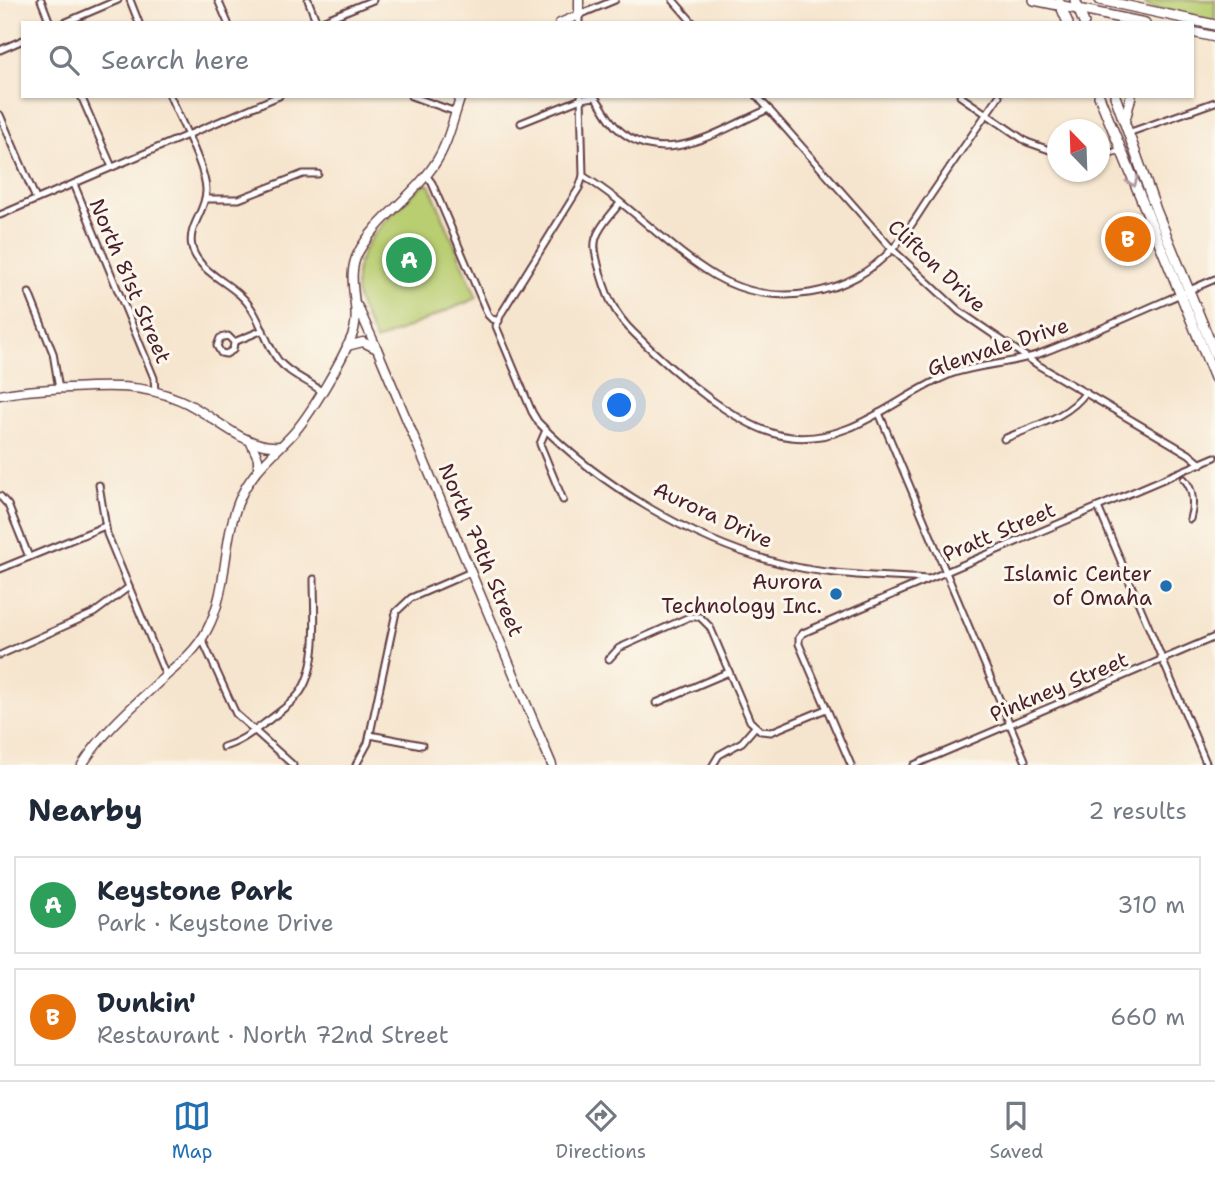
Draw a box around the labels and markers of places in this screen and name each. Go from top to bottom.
pin: B [1105,213,1151,265]
pin: A [386,234,432,286]
place label: Islamic Center of Omaha [1003,560,1152,612]
place label: Aurora Technology Inc. [661,568,822,620]
marker: Islamic Center of Omaha [1158,578,1174,594]
marker: Aurora Technology Inc. [828,586,844,602]

